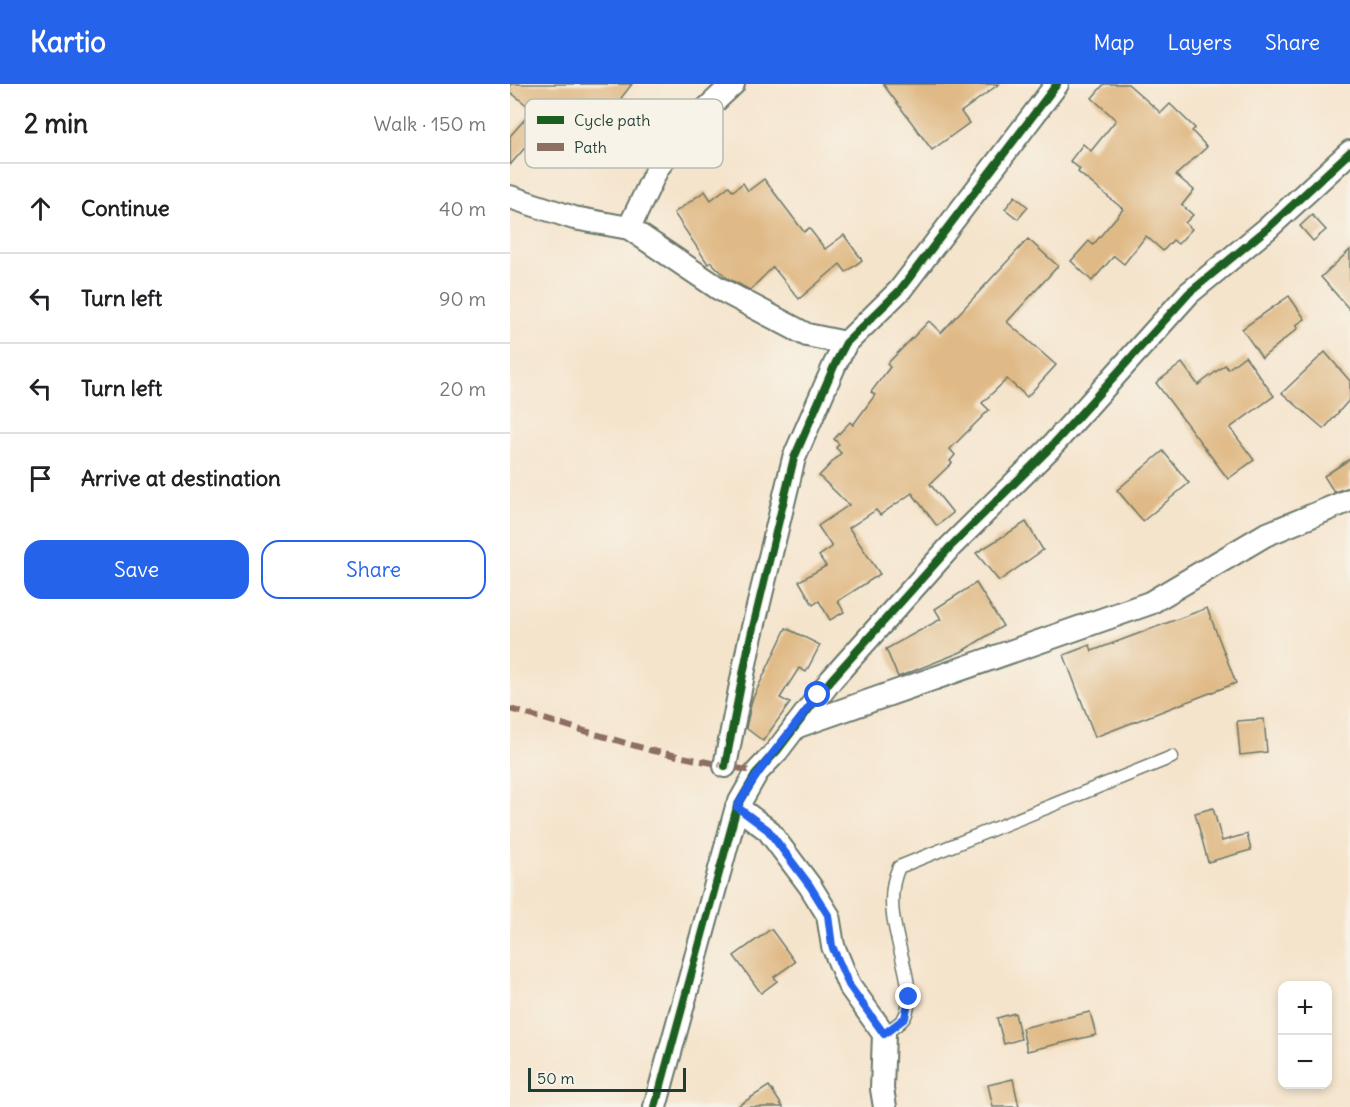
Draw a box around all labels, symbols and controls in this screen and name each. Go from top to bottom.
text: Kartio [30,24,106,60]
text: Map [1094,29,1134,56]
text: Layers [1167,29,1232,56]
text: Share [1265,29,1320,56]
legend [525,99,723,168]
text: 2 min [24,107,88,140]
text: Cycle path [574,110,650,130]
text: Walk · 150 m [374,111,486,136]
text: Path [574,137,607,157]
icon: ahead [24,192,57,225]
text: Continue [81,194,170,222]
text: 40 m [439,196,486,221]
icon: left [24,282,57,315]
text: Turn left [81,284,162,312]
text: 90 m [439,286,486,311]
icon: left [24,372,57,405]
text: Turn left [81,374,162,402]
text: 20 m [440,376,486,401]
icon: arrive [24,462,57,495]
text: Arrive at destination [81,464,281,492]
button: Save [24,540,249,599]
button: Share [261,540,486,599]
route start [804,681,830,707]
map controls [1278,981,1332,1089]
button: + [1278,981,1332,1035]
route end [895,983,921,1009]
button: − [1278,1035,1332,1089]
scale bar [528,1065,686,1092]
text: 50 m [537,1068,575,1088]

